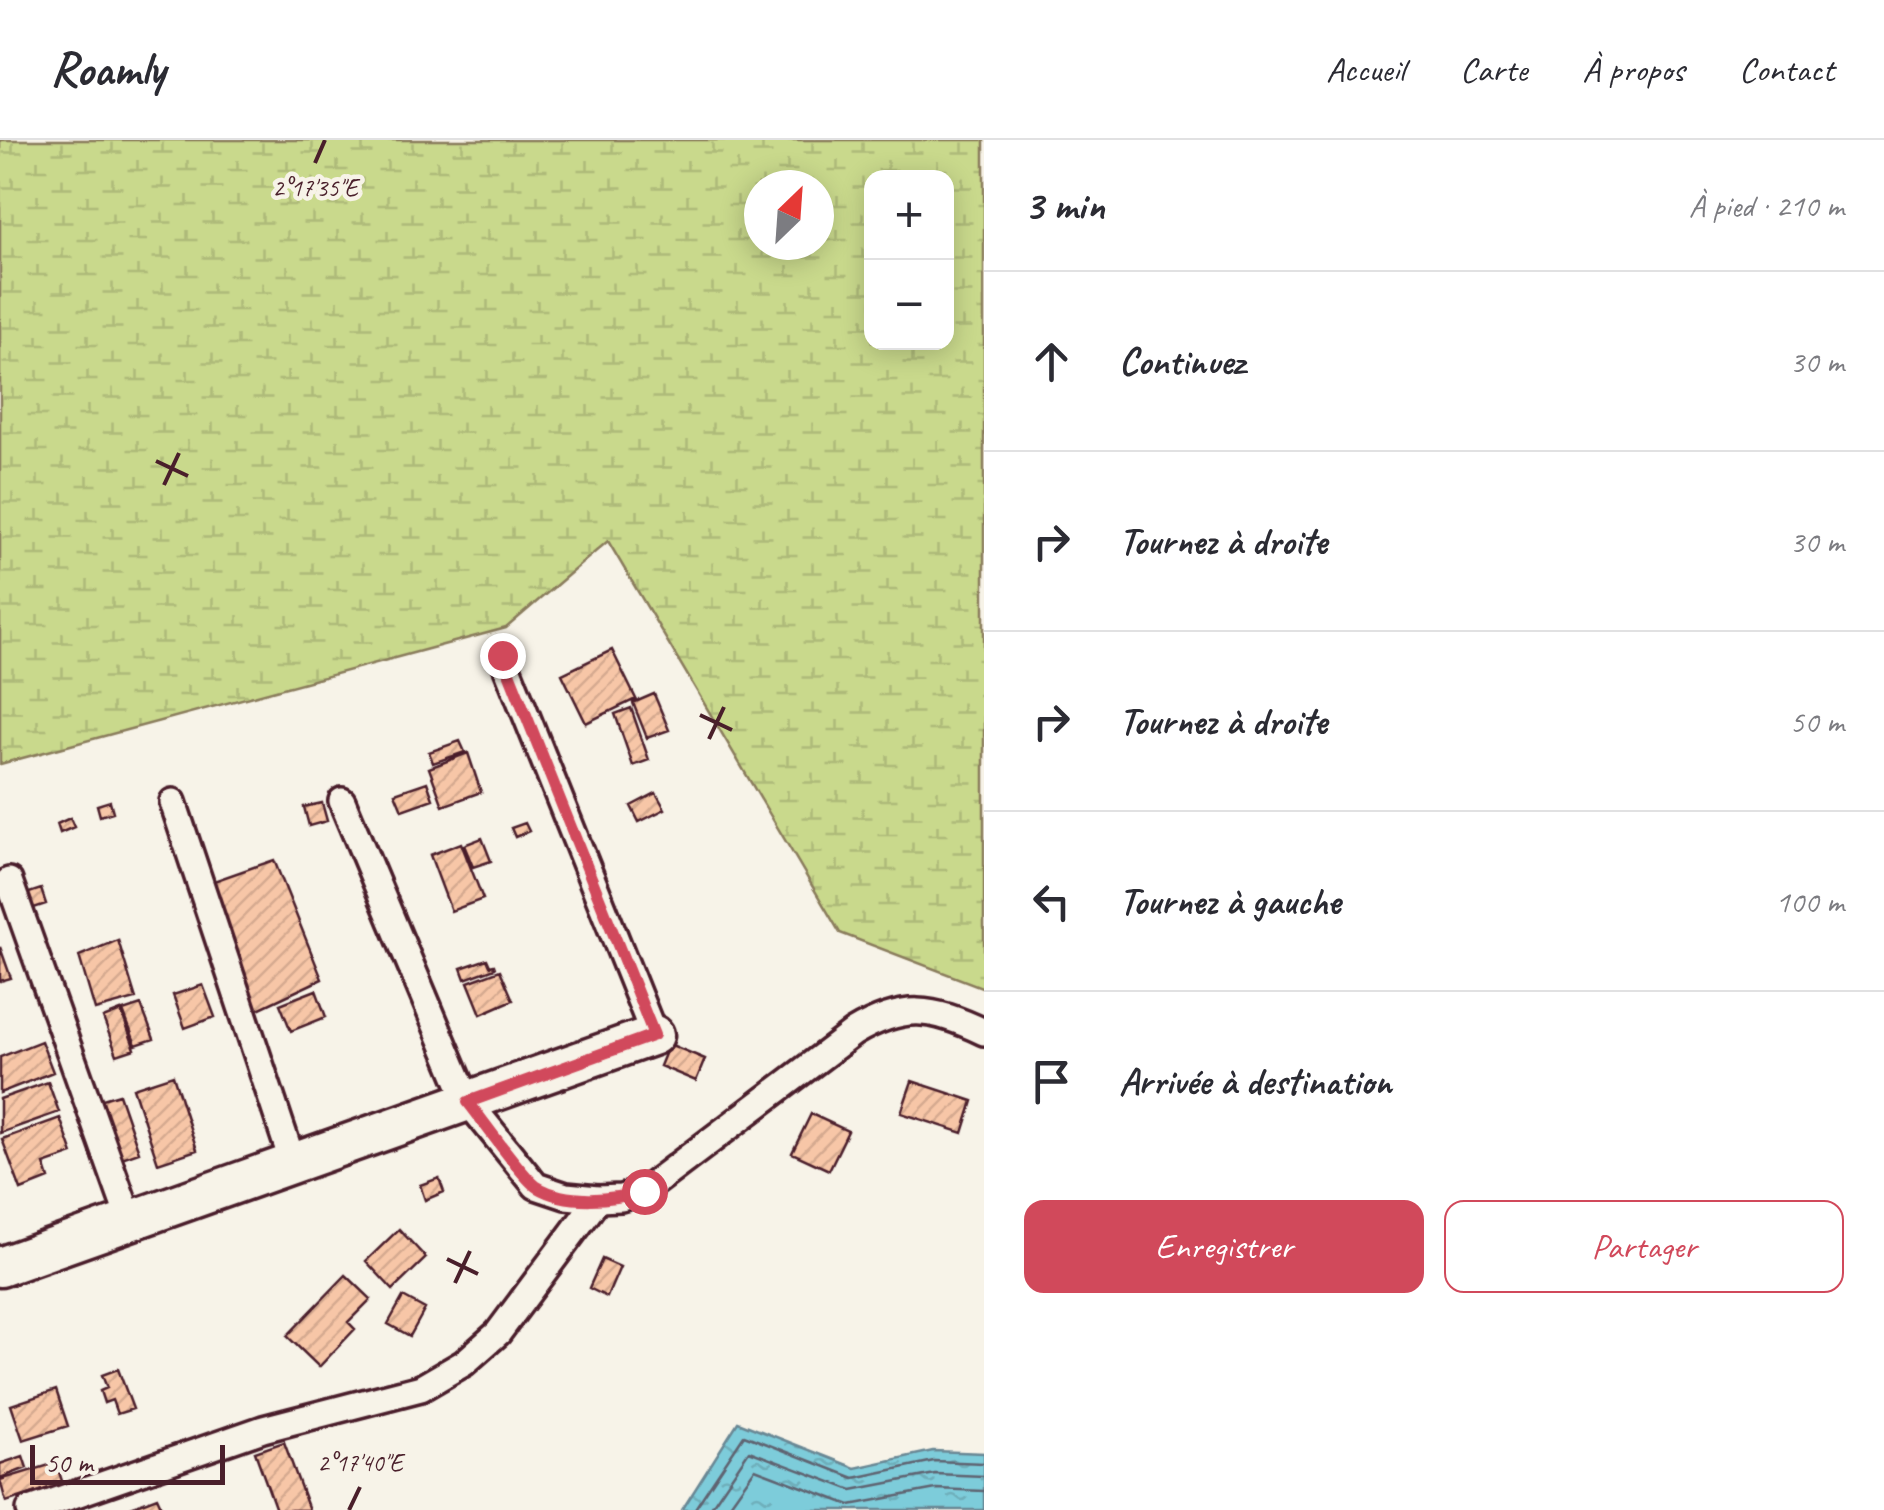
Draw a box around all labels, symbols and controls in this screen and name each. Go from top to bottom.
text: Roamly [50,39,165,99]
text: Accueil [1326,47,1405,92]
text: Carte [1460,47,1527,92]
text: À propos [1582,47,1684,92]
text: Contact [1739,47,1834,92]
north arrow [744,170,834,260]
map controls [864,170,954,350]
button: + [864,170,954,260]
text: 2°17'35"E [272,172,360,204]
text: 3 min [1024,179,1104,232]
text: À pied · 210 m [1689,185,1844,226]
button: − [864,260,954,350]
icon: ahead [1024,334,1079,389]
text: Continuez [1119,338,1245,385]
text: 30 m [1790,341,1844,382]
icon: right [1024,514,1079,569]
text: Tournez à droite [1119,518,1327,565]
text: 30 m [1790,521,1844,562]
route end [480,633,526,679]
icon: right [1024,694,1079,749]
text: Tournez à droite [1119,698,1327,745]
text: 50 m [1790,701,1844,742]
icon: left [1024,874,1079,929]
text: Tournez à gauche [1119,878,1340,925]
text: 100 m [1775,881,1844,922]
icon: arrive [1024,1054,1079,1109]
text: Arrivée à destination [1119,1058,1391,1105]
route start [622,1169,668,1215]
button: Enregistrer [1024,1200,1424,1293]
button: Partager [1444,1200,1844,1293]
scale bar [30,1440,225,1484]
text: 50 m [45,1445,93,1480]
text: 2°17'40"E [317,1447,405,1479]

